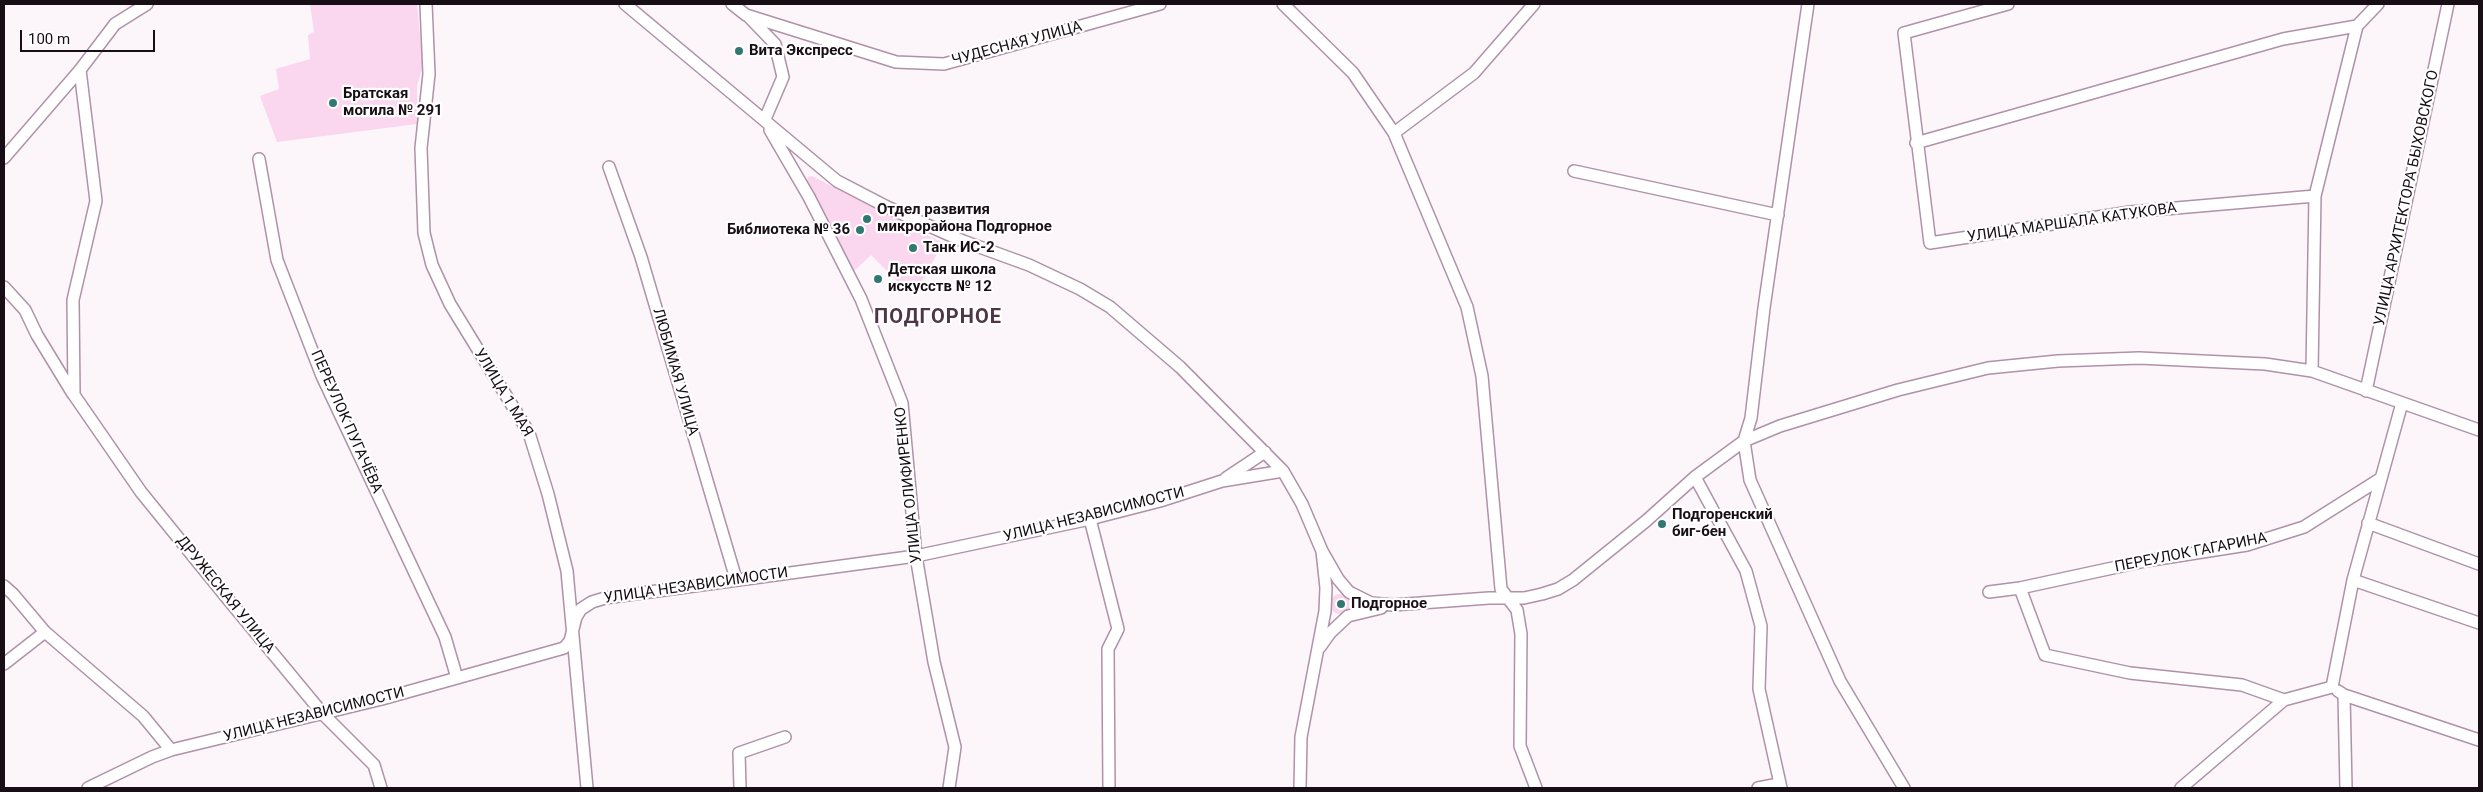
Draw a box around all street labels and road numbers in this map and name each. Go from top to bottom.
street label: ЧУДЕСНАЯ УЛИЦА [950,18,1084,70]
street label: УЛИЦА АРХИТЕКТОРА БЫХОВСКОГО [2371,68,2443,328]
street label: УЛИЦА МАРШАЛА КАТУКОВА [1966,199,2178,247]
street label: ЛЮБИМАЯ УЛИЦА [648,306,702,438]
street label: УЛИЦА 1 МАЯ [470,346,536,440]
street label: ПЕРЕУЛОК ПУГАЧЁВА [306,348,386,496]
street label: УЛИЦА ОЛИФИРЕНКО [892,406,926,564]
street label: УЛИЦА НЕЗАВИСИМОСТИ [1002,484,1186,546]
street label: ПЕРЕУЛОК ГАГАРИНА [2113,529,2269,577]
street label: ДРУЖЕСКАЯ УЛИЦА [172,533,278,657]
street label: УЛИЦА НЕЗАВИСИМОСТИ [603,564,789,608]
street label: УЛИЦА НЕЗАВИСИМОСТИ [222,684,406,746]

